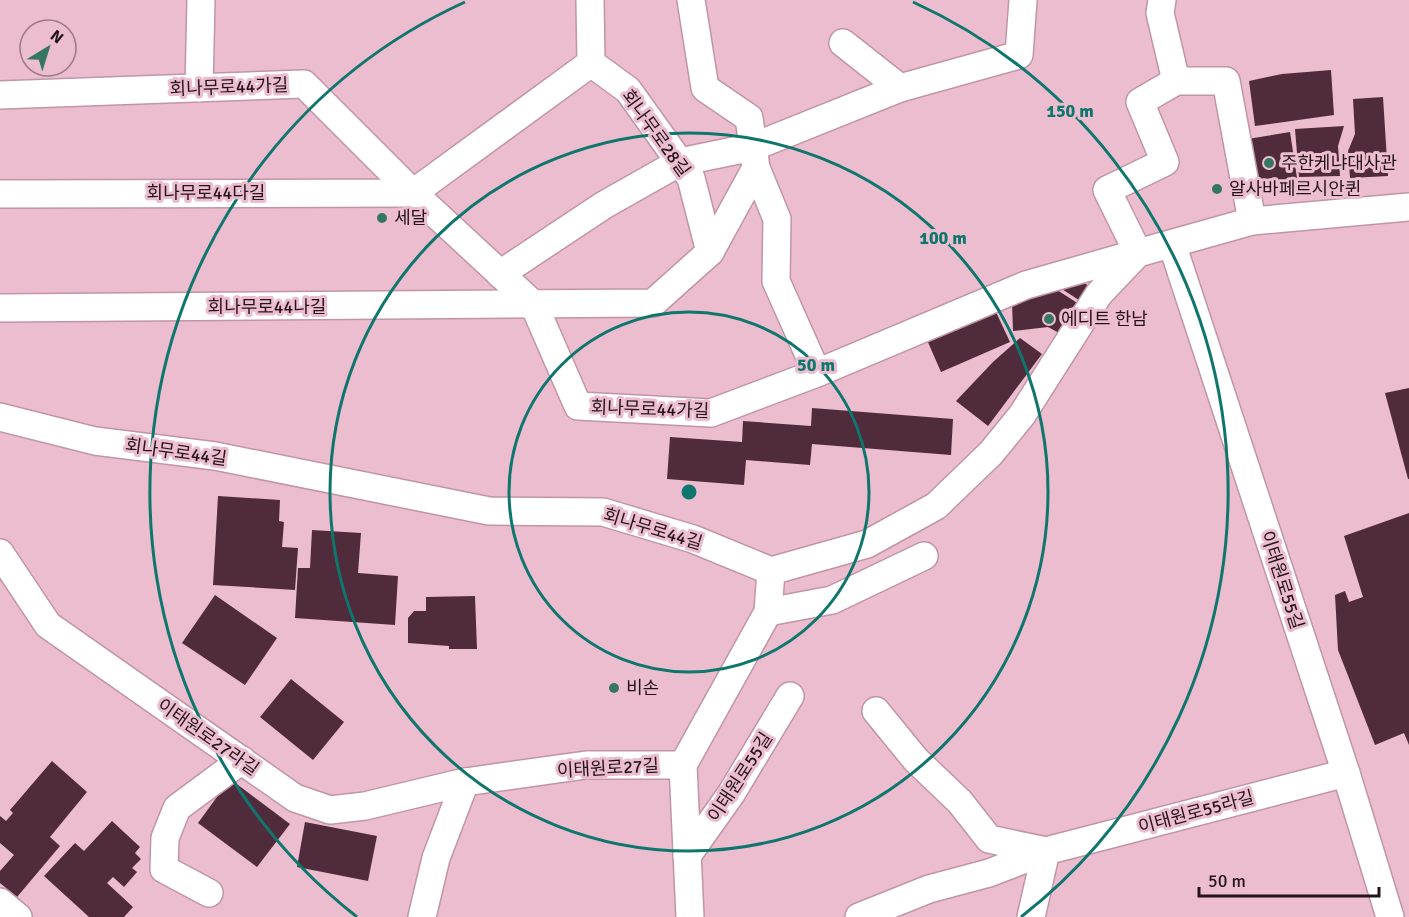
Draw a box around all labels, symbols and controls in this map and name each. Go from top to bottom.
north arrow [18,18,78,78]
text: N [46,26,67,48]
street label: 회나무로44가길 [169,74,289,100]
street label: 회나무로28길 [617,85,695,181]
text: 150 m [1046,100,1094,122]
place label: 주한케냐대사관 [1281,152,1397,174]
marker: 주한케냐대사관 [1262,156,1276,170]
place label: 알사바페르시안퀸 [1229,178,1361,200]
street label: 회나무로44다길 [147,182,265,204]
marker: 알사바페르시안퀸 [1210,182,1224,196]
place label: 세달 [394,207,427,229]
marker: 세달 [375,211,389,225]
text: 100 m [919,227,967,249]
street label: 회나무로44나길 [208,296,326,318]
place label: 에디트 한남 [1061,308,1148,330]
marker: 에디트 한남 [1042,312,1056,326]
text: 50 m [797,354,835,376]
street label: 회나무로44가길 [590,396,710,422]
street label: 회나무로44길 [124,434,228,470]
centre of rings [679,482,699,502]
street label: 회나무로44길 [601,504,705,554]
street label: 이태원로55길 [1256,528,1308,632]
place label: 비손 [626,677,659,699]
marker: 비손 [607,681,621,695]
street label: 이태원로27라길 [153,694,263,780]
street label: 이태원로55길 [703,728,777,826]
street label: 이태원로27길 [556,754,660,782]
street label: 이태원로55라길 [1136,786,1256,838]
scale bar [1199,860,1379,898]
text: 50 m [1208,870,1246,892]

